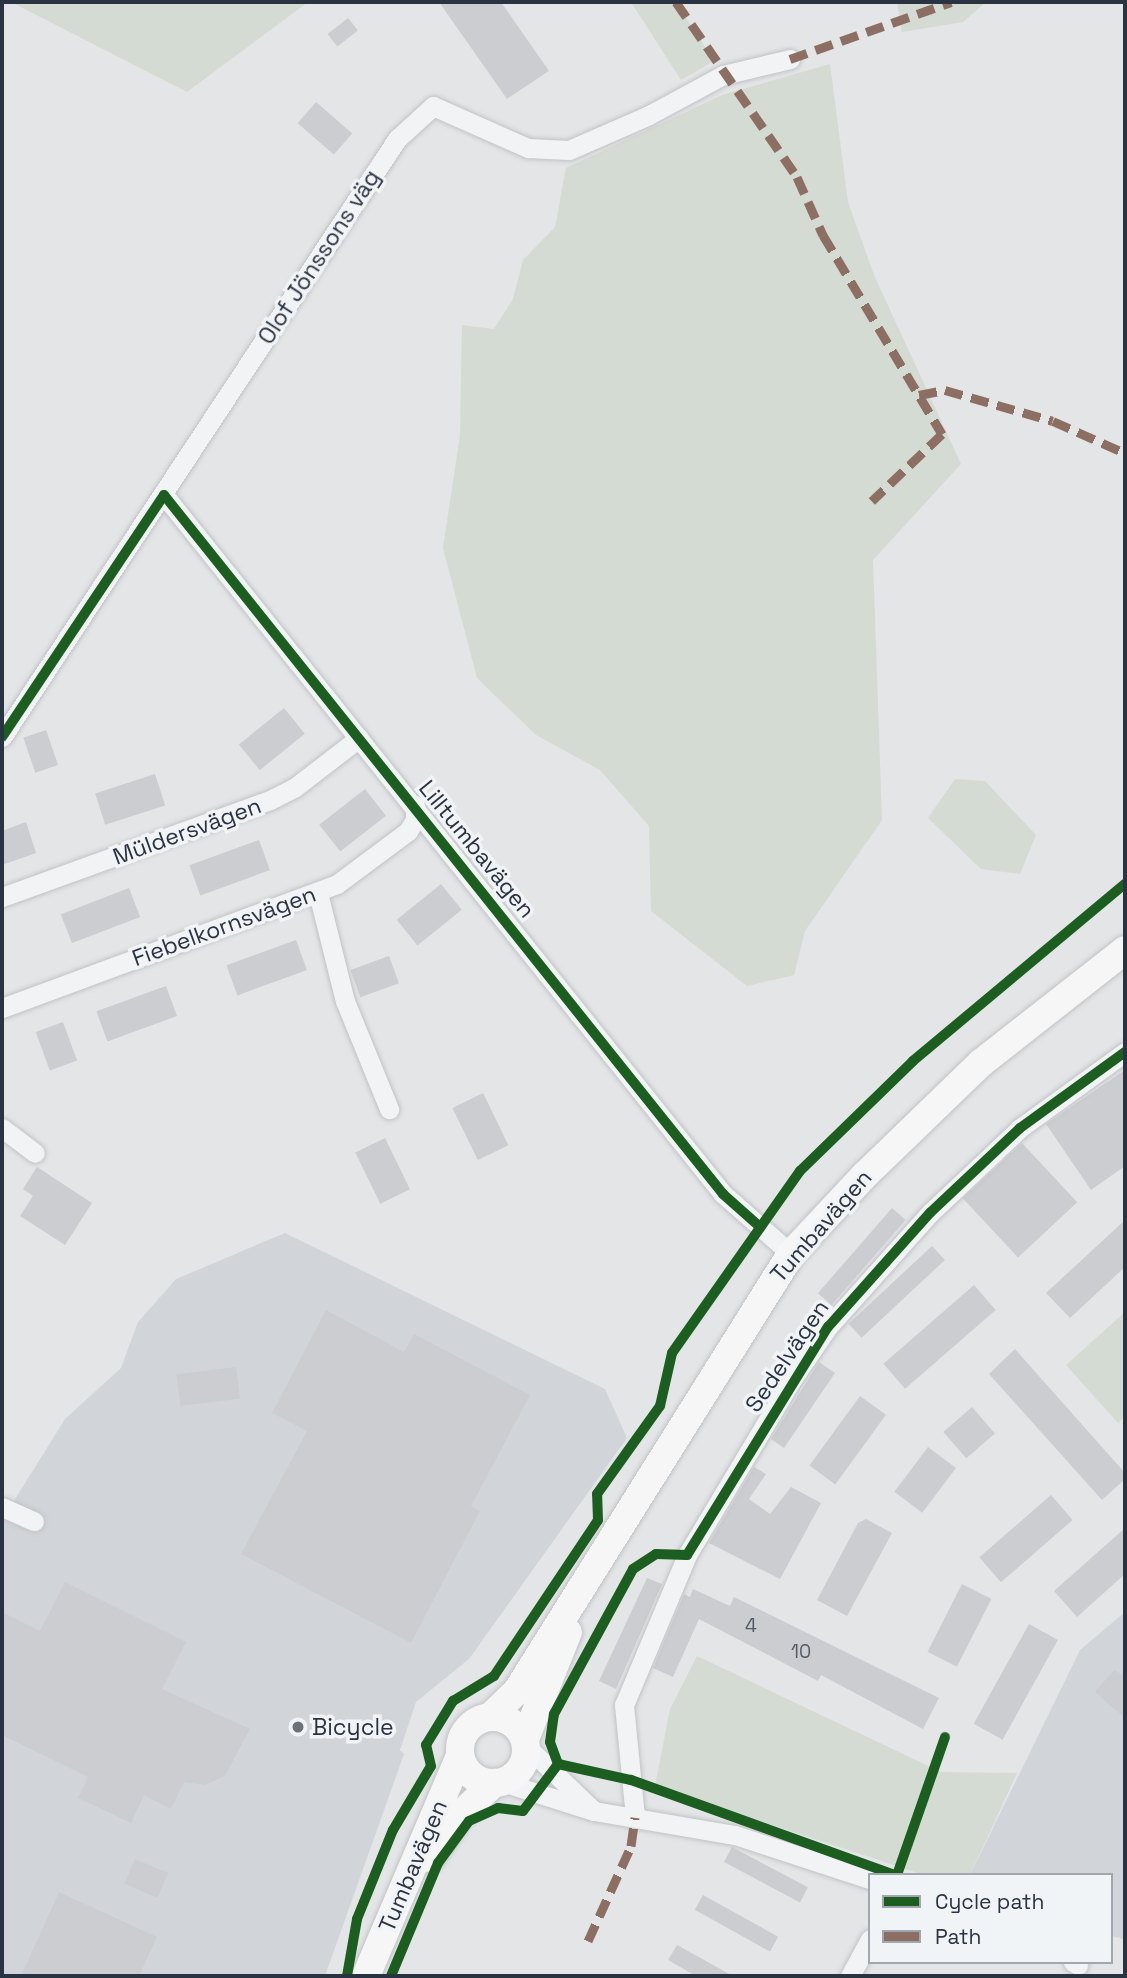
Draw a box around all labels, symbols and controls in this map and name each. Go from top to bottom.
street label: Olof Jönssons väg [252,165,386,349]
street label: Lilltumbavägen [413,775,541,923]
street label: Müldersvägen [109,791,265,871]
street label: Fiebelkornsvägen [128,880,320,972]
street label: Tumbavägen [765,1164,877,1288]
street label: Sedelvägen [739,1295,835,1417]
house number: 4 [745,1615,757,1637]
house number: 10 [791,1641,811,1663]
place label: Bicycle [312,1713,394,1741]
marker: Bicycle [290,1719,306,1735]
street label: Tumbavägen [373,1796,453,1936]
legend [868,1873,1113,1964]
text: Cycle path [935,1888,1044,1915]
text: Path [935,1923,981,1950]

